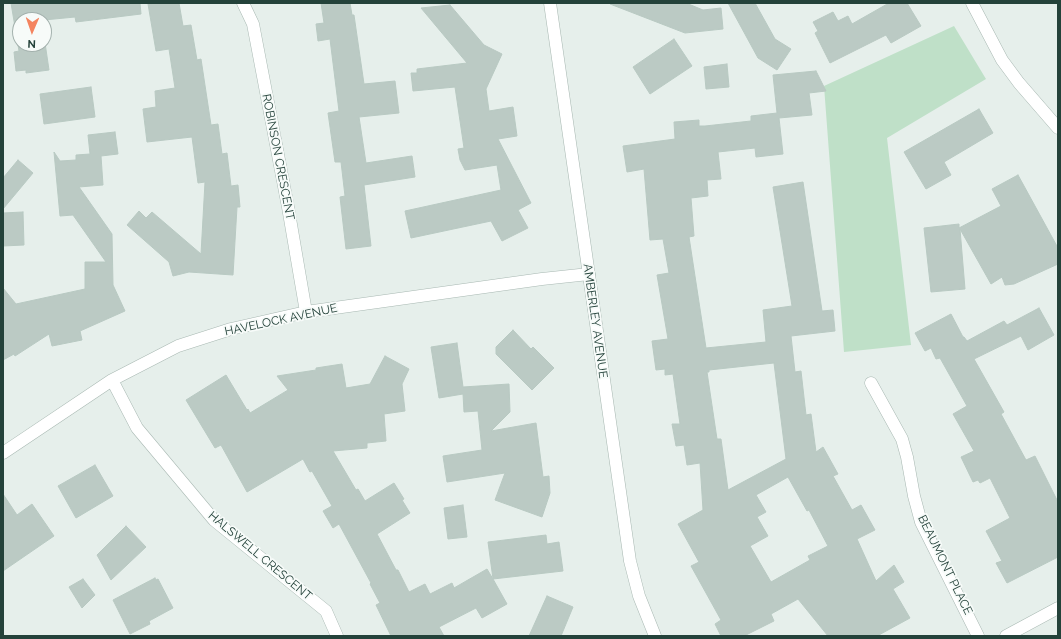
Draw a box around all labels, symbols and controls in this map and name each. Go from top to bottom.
north arrow [12,12,52,52]
text: N [27,37,36,50]
street label: ROBINSON CRESCENT [259,93,297,221]
street label: AMBERLEY AVENUE [580,263,610,379]
street label: HAVELOCK AVENUE [223,301,339,339]
street label: HALSWELL CRESCENT [205,508,315,604]
street label: BEAUMONT PLACE [915,513,975,617]

